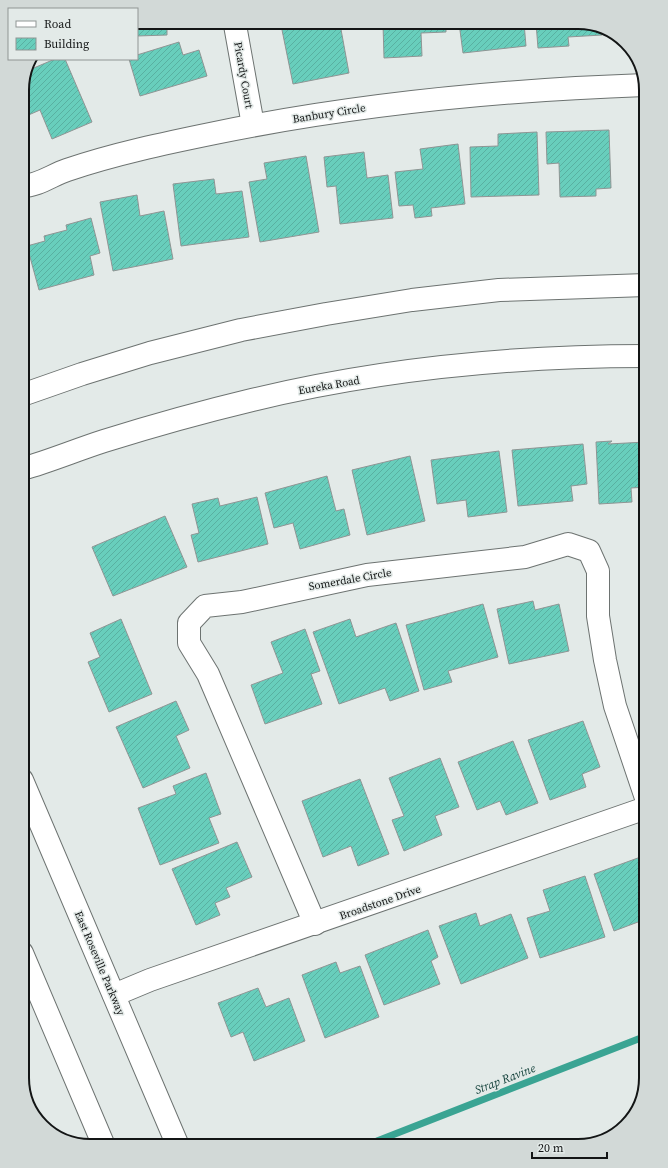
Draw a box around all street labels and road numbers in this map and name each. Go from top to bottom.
street label: Picardy Court [230,41,257,110]
street label: Banbury Circle [292,100,367,127]
street label: Eureka Road [297,373,362,398]
street label: Somerdale Circle [308,565,393,594]
street label: Broadstone Drive [337,881,423,923]
street label: East Roseville Parkway [71,909,128,1018]

